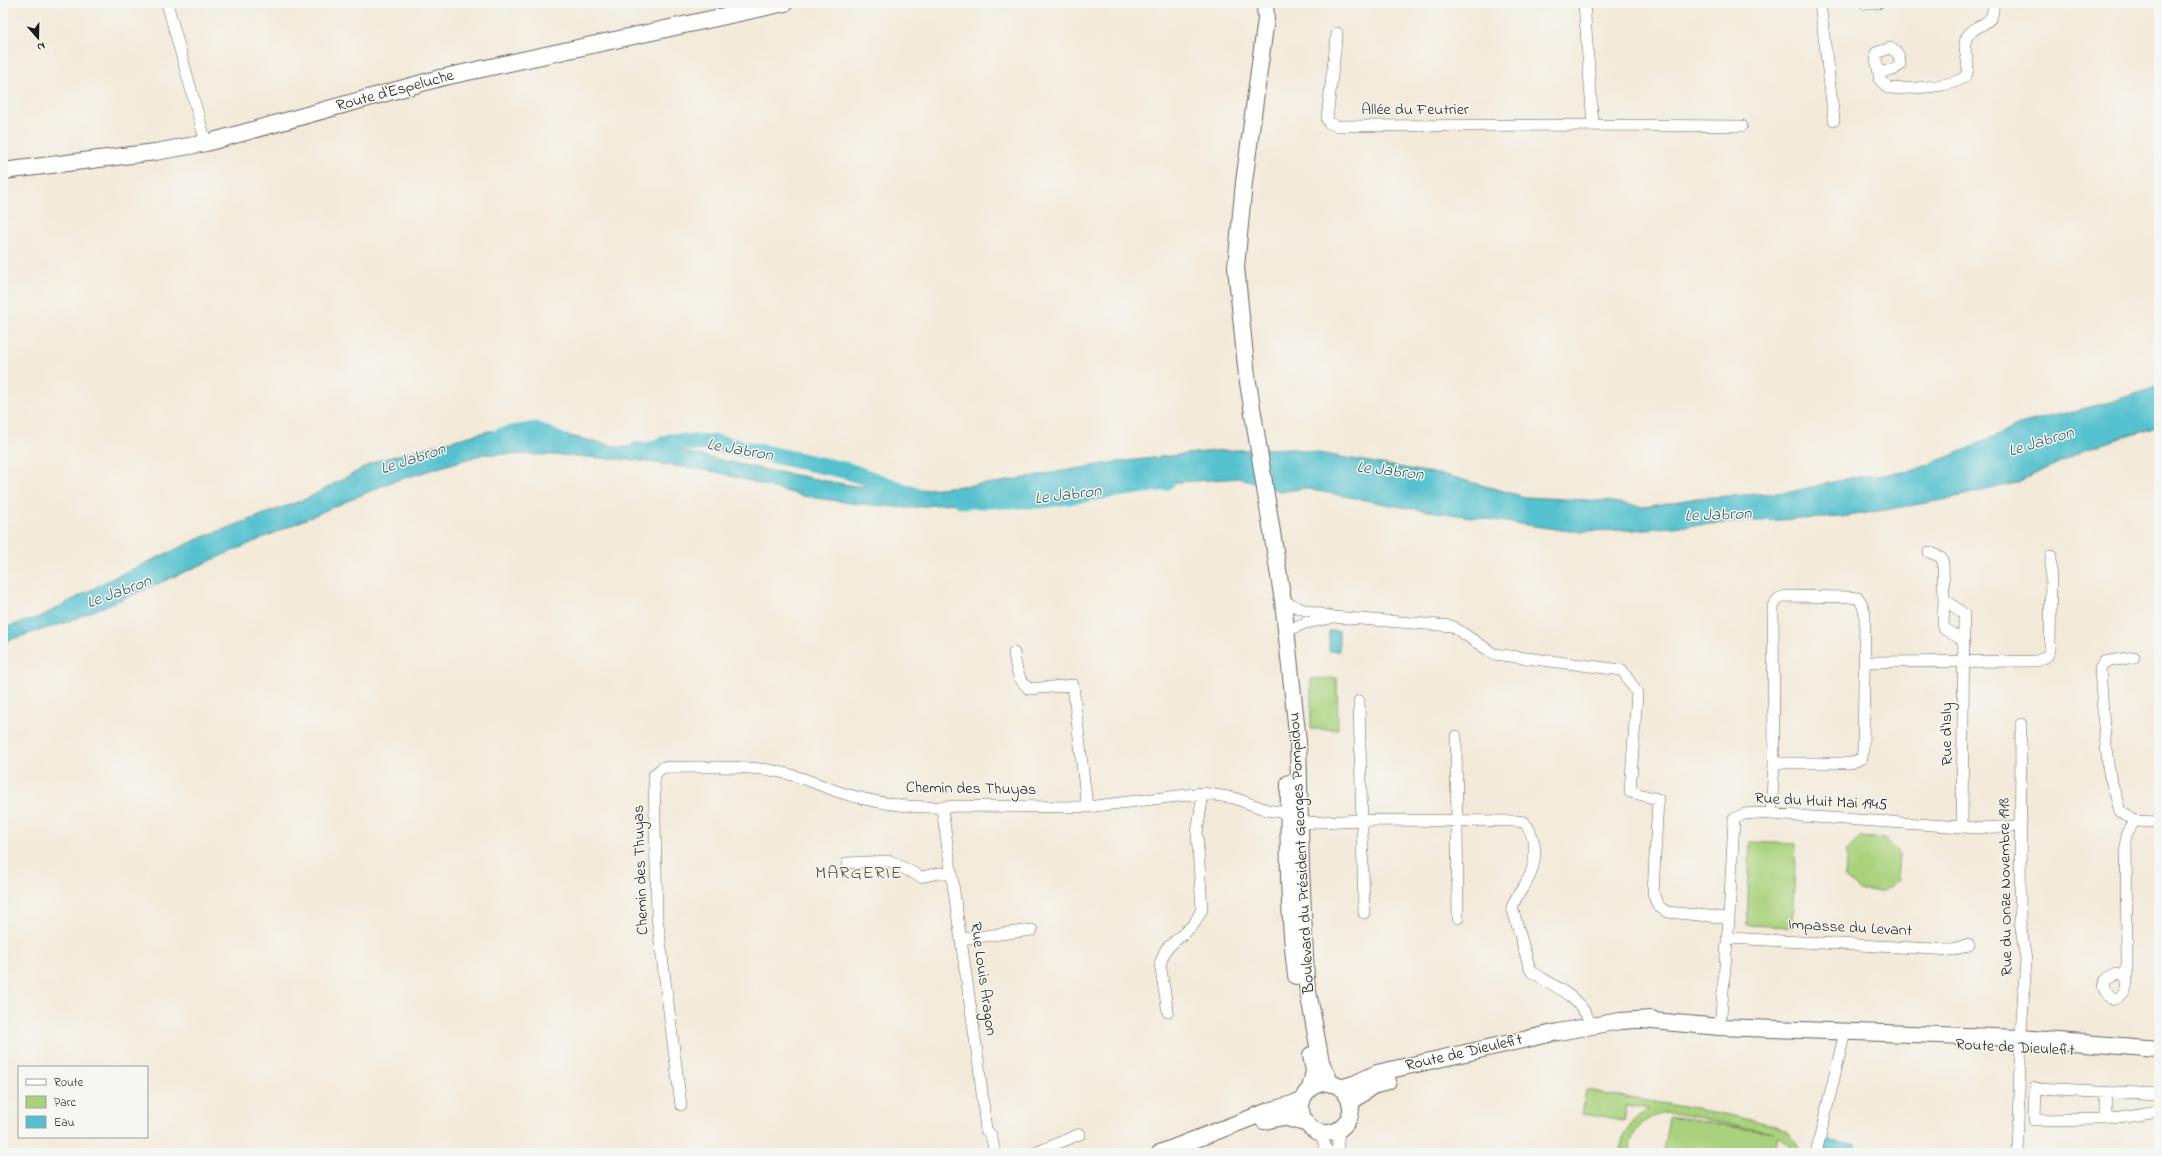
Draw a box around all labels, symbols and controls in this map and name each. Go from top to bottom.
north arrow [18,18,58,58]
text: N [35,38,47,55]
street label: Route d'Espeluche [334,64,457,118]
street label: Allée du Feutrier [1361,98,1469,122]
water label: Le Jabron [2005,420,2077,464]
water label: Le Jabron [705,432,776,468]
water label: Le Jabron [377,437,449,481]
water label: Le Jabron [1355,455,1425,488]
water label: Le Jabron [1033,478,1103,511]
water label: Le Jabron [1684,501,1753,529]
water label: Le Jabron [83,569,155,615]
street label: Rue d'Isly [1935,702,1959,766]
street label: Boulevard du Président Georges Pompidou [1283,712,1321,995]
street label: Chemin des Thuyas [906,776,1036,802]
street label: Rue du Huit Mai 1945 [1754,787,1888,817]
street label: Rue du Onze Novembre 1918 [1992,798,2020,976]
street label: Chemin des Thuyas [627,804,655,936]
district label: MARGERIE [815,861,903,887]
street label: Impasse du Levant [1787,913,1913,943]
street label: Rue Louis Aragon [963,921,1003,1037]
street label: Route de Dieulefit [1403,1028,1525,1078]
street label: Route de Dieulefit [1955,1033,2076,1063]
legend [18,1066,148,1138]
text: Route [54,1074,84,1092]
text: Parc [54,1094,76,1112]
text: Eau [54,1114,75,1132]

